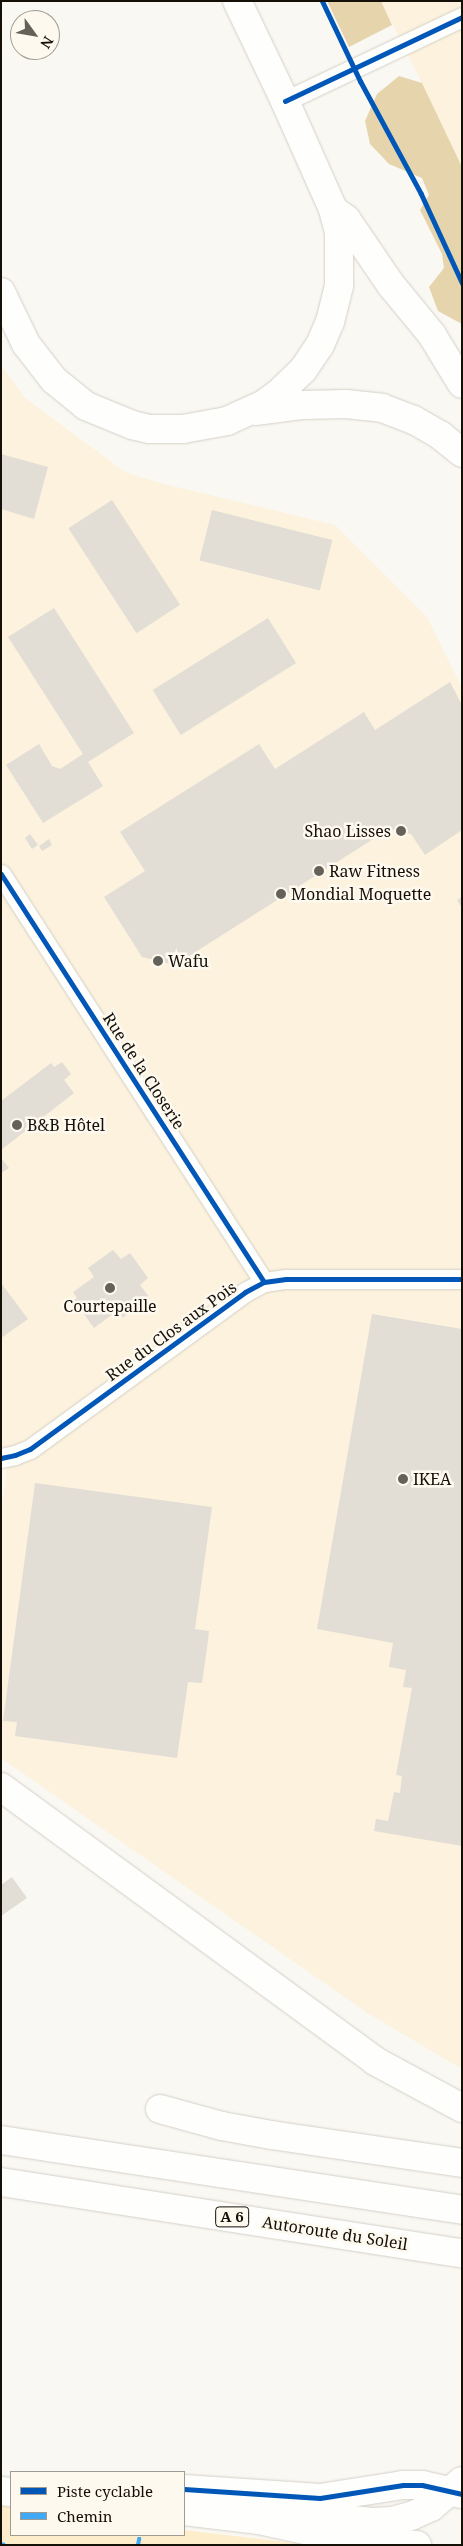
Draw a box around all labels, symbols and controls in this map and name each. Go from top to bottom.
north arrow [10,10,60,60]
text: N [36,33,58,52]
place label: Shao Lisses [304,821,391,841]
marker: Shao Lisses [395,825,407,837]
place label: Raw Fitness [329,861,420,881]
marker: Raw Fitness [313,865,325,877]
place label: Mondial Moquette [291,884,431,904]
marker: Mondial Moquette [275,888,287,900]
place label: Wafu [168,951,209,971]
marker: Wafu [152,955,164,967]
street label: Rue de la Closerie [99,1009,189,1133]
place label: B&B Hôtel [27,1115,105,1135]
marker: B&B Hôtel [11,1119,23,1131]
street label: Rue du Clos aux Pois [102,1277,240,1385]
marker: Courtepaille [104,1282,116,1294]
place label: Courtepaille [63,1296,157,1316]
place label: IKEA [413,1469,451,1489]
marker: IKEA [397,1473,409,1485]
road number: A 6 [214,2204,250,2230]
street label: Autoroute du Soleil [261,2212,409,2254]
legend [10,2471,185,2536]
text: Piste cyclable [57,2481,153,2501]
text: Chemin [57,2506,112,2526]

